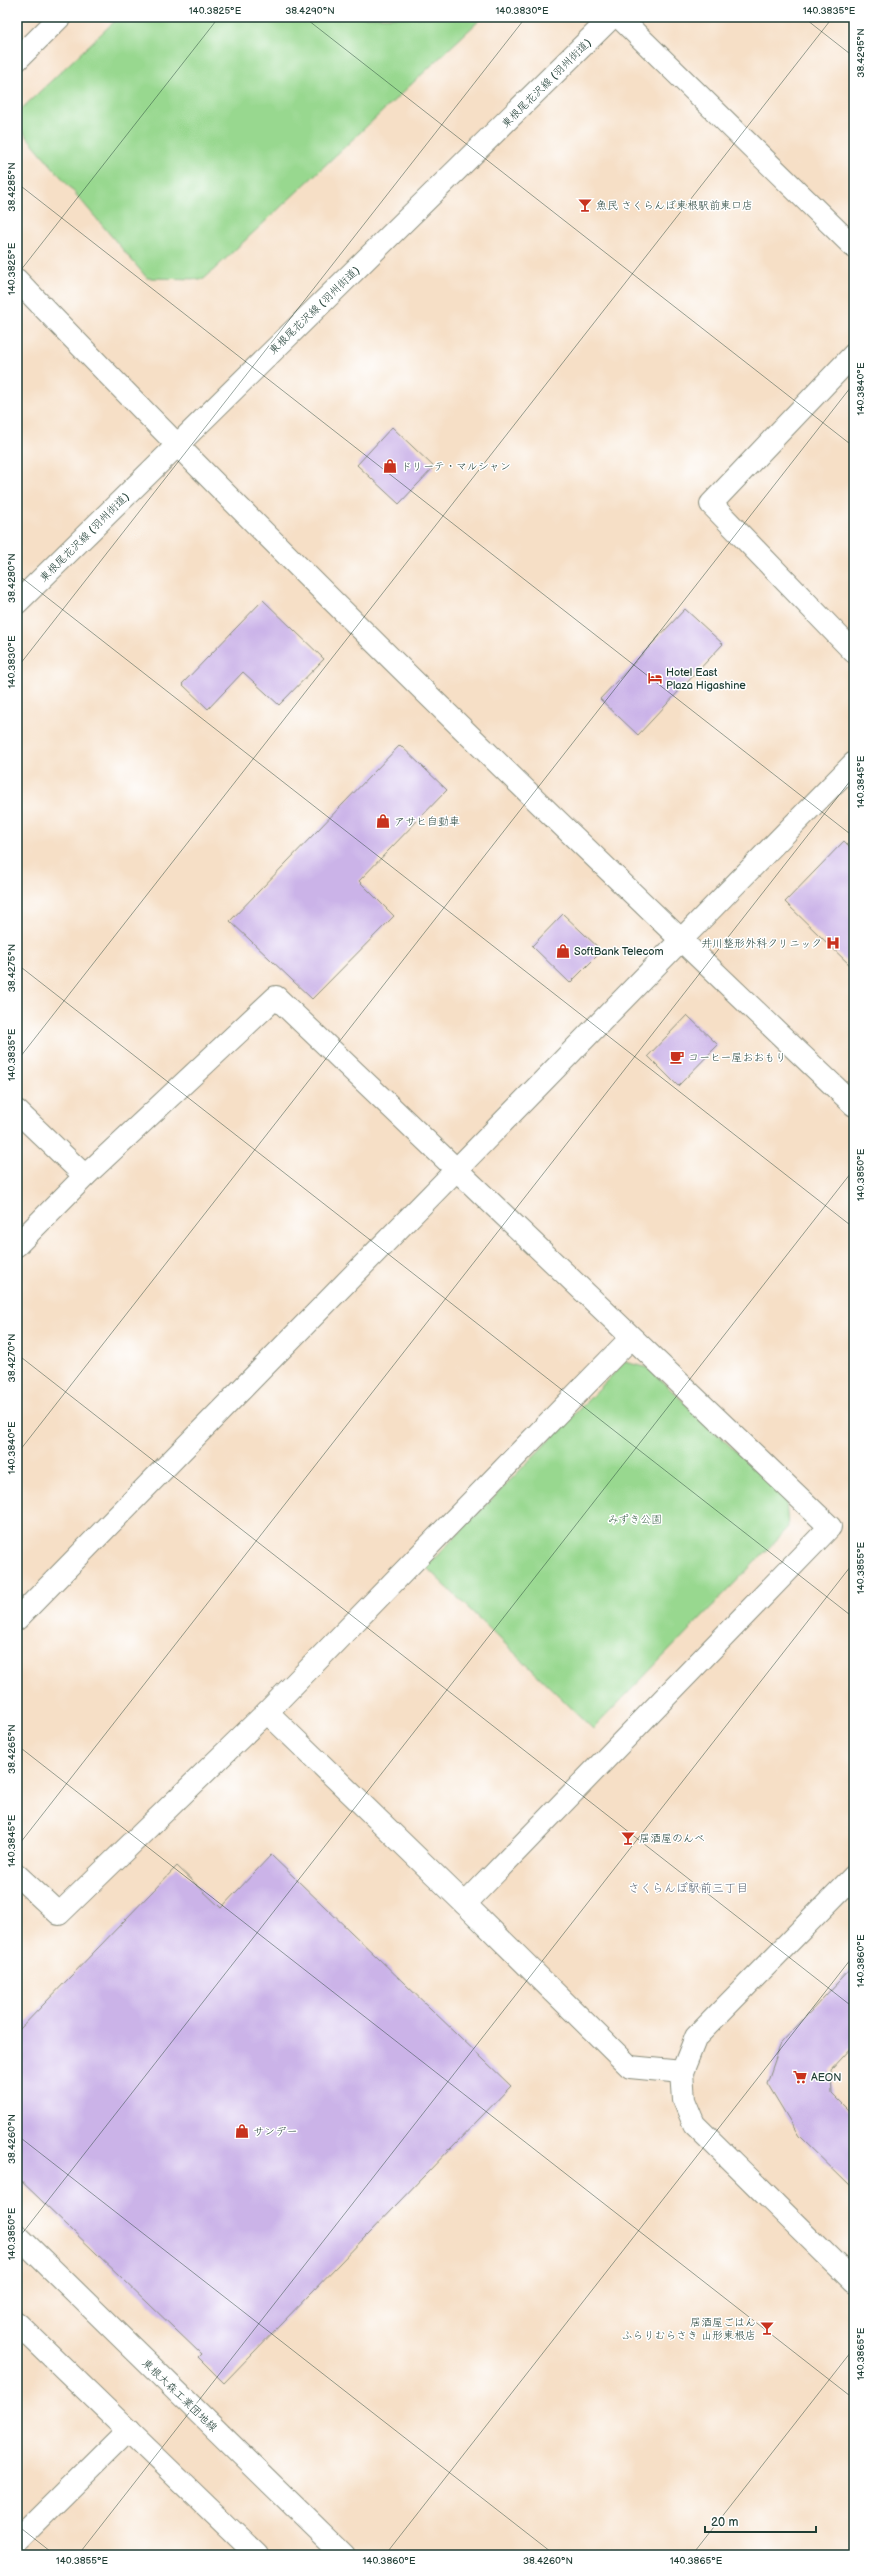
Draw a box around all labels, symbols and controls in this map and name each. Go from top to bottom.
text: 140.3825°E [189,5,242,17]
text: 38.4290°N [285,5,335,17]
text: 140.3830°E [495,5,549,17]
text: 140.3835°E [803,5,856,17]
text: 38.4295°N [855,28,867,78]
street label: 東根尾花沢線 (羽州街道) [499,36,594,131]
text: 38.4285°N [6,162,18,212]
bar icon: 魚民 さくらんぼ東根駅前東口店 [577,197,593,213]
place label: 魚民 さくらんぼ東根駅前東口店 [596,199,753,212]
text: 140.3825°E [6,242,18,295]
street label: 東根尾花沢線 (羽州街道) [266,264,362,357]
text: 140.3840°E [855,362,867,415]
shop icon: ドリーテ・マルシャン [382,458,398,474]
place label: ドリーテ・マルシャン [401,460,511,473]
street label: 東根尾花沢線 (羽州街道) [37,490,132,585]
text: 38.4280°N [6,553,18,603]
text: 140.3830°E [6,635,18,689]
place label: Hotel East Plaza Higashine [666,666,746,692]
hotel icon: Hotel East Plaza Higashine [647,670,663,686]
text: 140.3845°E [855,755,867,808]
shop icon: アサヒ自動車 [375,813,391,829]
place label: アサヒ自動車 [394,815,460,828]
hospital icon: 井川整形外科クリニック [825,935,841,951]
place label: 井川整形外科クリニック [701,937,822,950]
shop icon: SoftBank Telecom [555,943,571,959]
text: 38.4275°N [6,944,18,992]
place label: SoftBank Telecom [574,945,664,958]
text: 140.3835°E [6,1028,18,1081]
cafe icon: コーヒー屋おおもり [669,1049,685,1065]
place label: コーヒー屋おおもり [688,1051,786,1064]
text: 140.3850°E [855,1148,867,1201]
text: 38.4270°N [6,1334,18,1382]
text: 140.3840°E [6,1421,18,1474]
park label: みずき公園 [608,1513,662,1526]
text: 140.3855°E [855,1541,867,1594]
text: 38.4265°N [6,1724,18,1774]
text: 140.3845°E [6,1814,18,1867]
bar icon: 居酒屋のんべ [620,1830,636,1846]
place label: 居酒屋のんべ [639,1832,705,1845]
district label: さくらんぼ駅前三丁目 [628,1881,748,1896]
text: 140.3860°E [855,1934,867,1987]
supermarket icon: AEON [792,2069,808,2085]
place label: AEON [811,2071,841,2084]
text: 38.4260°N [6,2114,18,2164]
shop icon: サンデー [234,2123,250,2139]
place label: サンデー [253,2125,297,2138]
text: 140.3850°E [6,2207,18,2260]
place label: 居酒屋ごはん ふらりむらさき 山形東根店 [621,2316,756,2342]
bar icon: 居酒屋ごはん ふらりむらさき 山形東根店 [759,2320,775,2336]
text: 140.3865°E [855,2327,867,2380]
street label: 東根大森工業団地線 [140,2356,220,2434]
scale bar [705,2508,816,2534]
text: 20 m [711,2515,738,2530]
text: 140.3855°E [56,2555,109,2567]
text: 140.3860°E [363,2555,416,2567]
text: 38.4260°N [523,2555,573,2567]
text: 140.3865°E [670,2555,723,2567]

